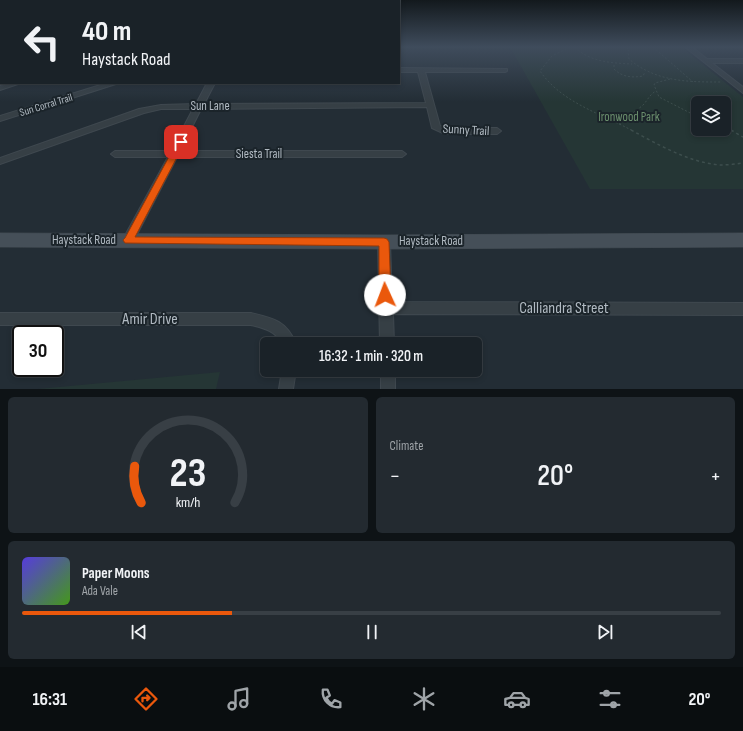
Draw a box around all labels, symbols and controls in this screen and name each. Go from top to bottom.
text: 40 m [82,15,131,48]
icon: left [16,16,68,68]
text: Haystack Road [82,49,171,70]
street label: Sun Corral Trail [18,91,74,119]
map controls [691,96,731,136]
button: layers [691,96,731,136]
street label: Sun Lane [190,98,230,114]
park label: Ironwood Park [598,109,660,125]
street label: Sunny Trail [442,121,490,139]
pin [164,125,198,159]
icon: arrive [170,131,192,153]
street label: Siesta Trail [236,146,282,162]
street label: Haystack Road [52,232,116,248]
street label: Haystack Road [399,233,463,249]
position arrow [364,274,406,316]
street label: Calliandra Street [519,299,609,318]
street label: Amir Drive [121,310,178,329]
speed limit sign: 30 [12,325,64,377]
text: 16:32 · 1 min · 320 m [319,347,423,366]
text: Climate [390,438,423,454]
text: 23 [169,449,206,498]
text: 20° [537,458,573,494]
text: − [390,463,400,490]
text: + [710,463,721,490]
text: km/h [175,494,200,511]
text: Paper Moons [82,564,150,583]
text: Ada Vale [82,583,118,599]
icon: previous [128,621,150,643]
icon: pause [361,621,383,643]
icon: next [594,621,616,643]
icon: directions [132,685,160,713]
icon: music [225,685,253,713]
icon: phone [317,685,345,713]
icon: climate [410,685,438,713]
icon: car [503,685,531,713]
icon: filters [596,685,624,713]
text: 16:31 [32,689,67,710]
text: 20° [688,689,711,710]

